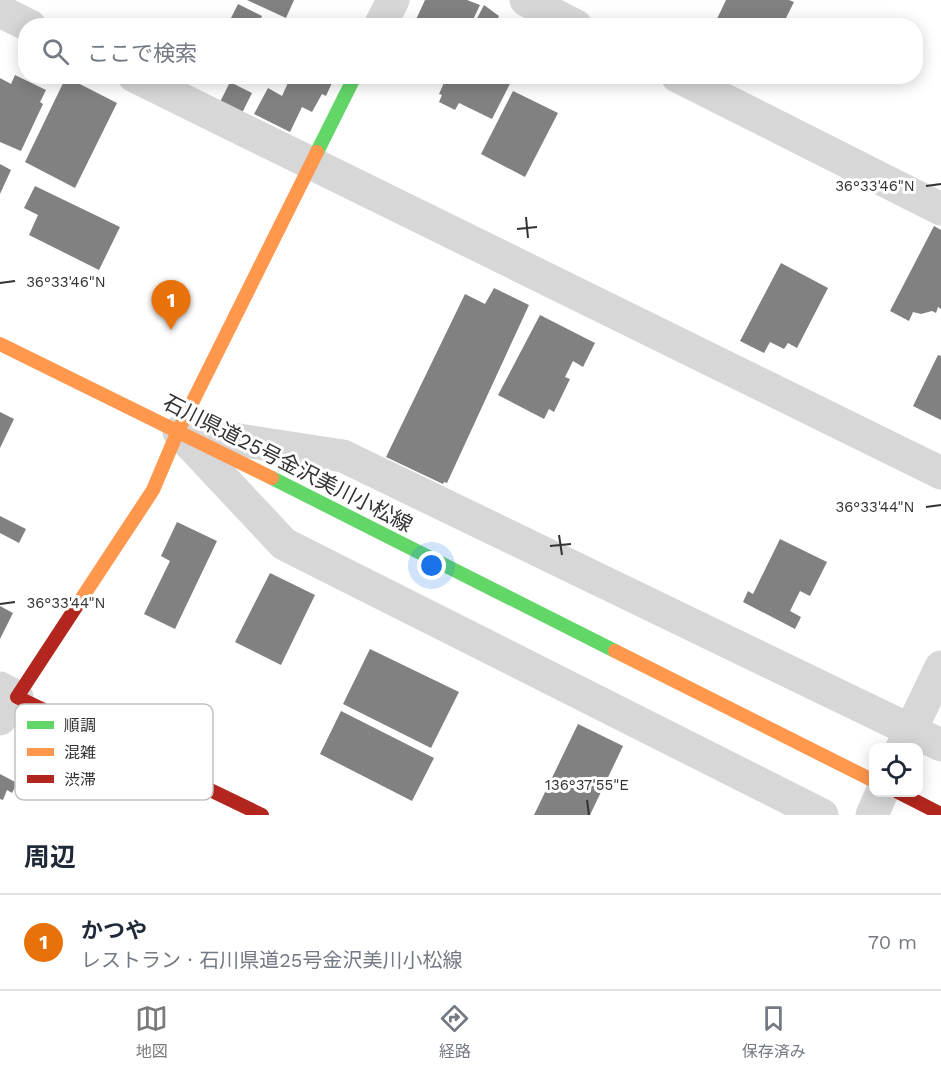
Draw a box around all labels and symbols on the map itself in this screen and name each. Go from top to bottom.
text: 36°33'46"N [835,177,915,195]
text: 36°33'46"N [26,273,106,291]
pin: 1 [152,280,190,330]
street label: 石川県道25号金沢美川小松線 [159,389,417,537]
text: 36°33'44"N [835,498,915,516]
your location [417,551,446,580]
text: 36°33'44"N [26,594,106,612]
legend [15,704,213,800]
text: 順調 [64,716,96,735]
text: 混雑 [64,743,96,762]
text: 渋滞 [64,770,96,789]
text: 136°37'55"E [545,776,629,794]

